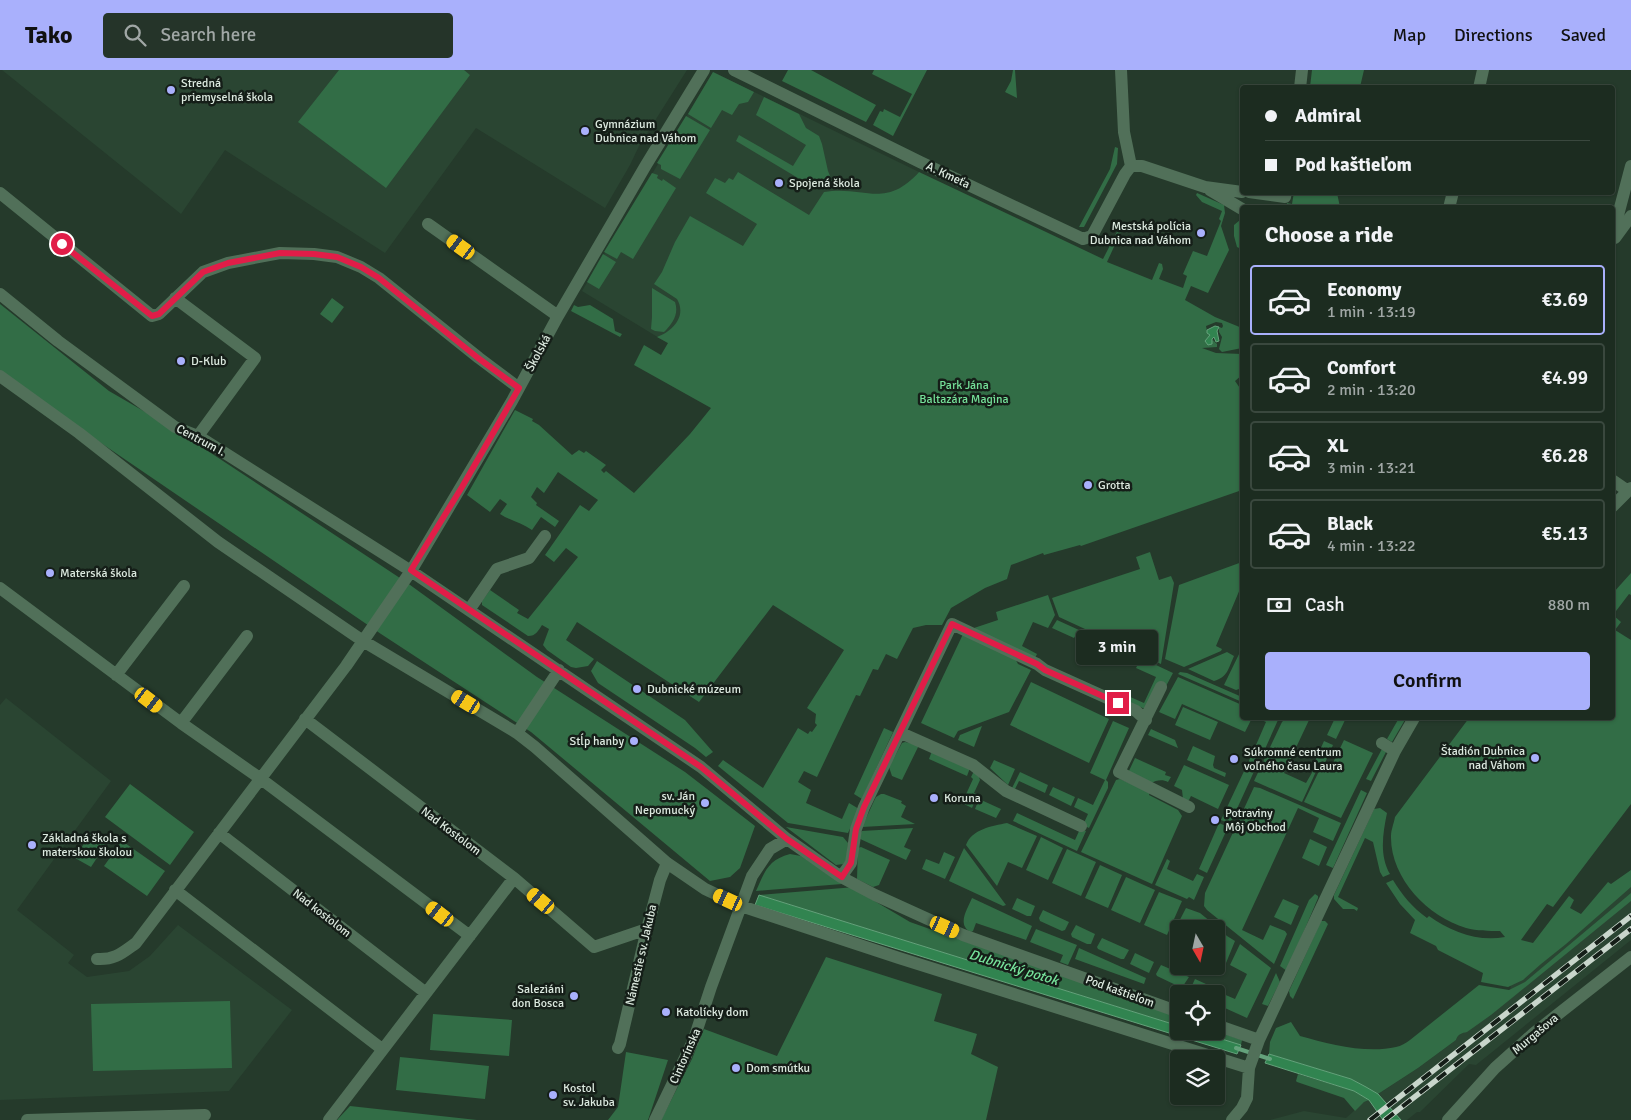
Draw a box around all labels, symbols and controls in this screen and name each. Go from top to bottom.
search box [103,13,453,58]
text: Tako [25,20,73,50]
icon: search [121,21,149,49]
text: Search here [161,23,256,47]
text: Map [1393,24,1426,46]
text: Directions [1454,24,1533,46]
text: Saved [1561,24,1606,46]
place label: Stredná priemyselná škola [181,76,273,105]
marker: Stredná priemyselná škola [165,84,177,96]
text: Admiral [1295,104,1361,128]
place label: Gymnázium Dubnica nad Váhom [595,117,696,146]
marker: Gymnázium Dubnica nad Váhom [579,125,591,137]
text: Pod kaštieľom [1295,153,1412,177]
street label: A. Kmeťa [923,159,972,192]
place label: Spojená škola [789,176,860,191]
marker: Spojená škola [773,177,785,189]
place label: Mestská polícia Dubnica nad Váhom [1090,219,1191,248]
text: Choose a ride [1265,221,1393,248]
marker: Mestská polícia Dubnica nad Váhom [1195,227,1207,239]
car [444,232,477,262]
route start [51,233,73,255]
icon: car [1267,278,1312,323]
text: Economy [1327,278,1401,302]
text: €3.69 [1542,288,1588,312]
text: 1 min · 13:19 [1327,302,1416,322]
street label: Školská [523,332,554,374]
place label: D-Klub [191,354,226,369]
marker: D-Klub [175,355,187,367]
icon: car [1267,356,1312,401]
text: Comfort [1327,356,1396,380]
text: €4.99 [1542,366,1588,390]
park label: Park Jána Baltazára Magina [919,378,1009,407]
text: 2 min · 13:20 [1327,380,1416,400]
street label: Centrum I. [174,421,228,460]
icon: car [1267,434,1312,479]
text: XL [1327,434,1349,458]
text: €6.28 [1542,444,1588,468]
text: 3 min · 13:21 [1327,458,1416,478]
place label: Grotta [1098,478,1131,493]
marker: Grotta [1082,479,1094,491]
icon: car [1267,512,1312,557]
text: Black [1327,512,1373,536]
text: €5.13 [1542,522,1588,546]
text: 4 min · 13:22 [1327,536,1416,556]
place label: Materská škola [60,566,137,581]
marker: Materská škola [44,567,56,579]
icon: cash [1265,591,1293,619]
text: Cash [1305,593,1345,617]
text: 880 m [1548,595,1590,615]
callout: 3 min [1077,630,1159,666]
text: 3 min [1098,637,1136,657]
button: Confirm [1265,652,1590,710]
place label: Dubnické múzeum [647,682,741,697]
marker: Dubnické múzeum [631,683,643,695]
car [132,685,165,715]
car [449,688,482,716]
route end [1107,692,1129,714]
place label: Stĺp hanby [570,733,624,749]
marker: Stĺp hanby [628,735,640,747]
place label: Štadión Dubnica nad Váhom [1441,744,1525,773]
place label: Súkromné centrum voľného času Laura [1244,745,1342,774]
marker: Štadión Dubnica nad Váhom [1529,752,1541,764]
marker: Súkromné centrum voľného času Laura [1228,753,1240,765]
place label: sv. Ján Nepomucký [635,789,695,818]
place label: Koruna [944,791,981,806]
marker: Koruna [928,792,940,804]
marker: sv. Ján Nepomucký [699,797,711,809]
street label: Nad Kostolom [418,804,484,859]
place label: Potraviny Môj Obchod [1225,806,1286,835]
marker: Potraviny Môj Obchod [1209,814,1221,826]
place label: Základná škola s materskou školou [42,831,132,860]
marker: Základná škola s materskou školou [26,839,38,851]
street label: Nad kostolom [289,886,354,941]
car [524,886,557,916]
car [711,887,744,913]
car [423,899,456,929]
street label: Námestie sv. Jakuba [623,903,660,1007]
car [928,914,961,940]
north arrow [1170,920,1225,975]
map controls [1170,920,1225,1105]
water label: Dubnický potok [967,946,1062,990]
street label: Pod kaštieľom [1083,972,1156,1011]
place label: Saleziáni don Bosca [512,982,564,1011]
button: locate [1170,985,1225,1040]
marker: Saleziáni don Bosca [568,990,580,1002]
place label: Katolícky dom [676,1005,748,1020]
marker: Katolícky dom [660,1006,672,1018]
street label: Murgašova [1509,1011,1562,1058]
street label: Cintorínska [667,1026,704,1086]
button: layers [1170,1050,1225,1105]
place label: Dom smútku [746,1061,810,1076]
marker: Dom smútku [730,1062,742,1074]
place label: Kostol sv. Jakuba [563,1081,615,1110]
marker: Kostol sv. Jakuba [547,1089,559,1101]

